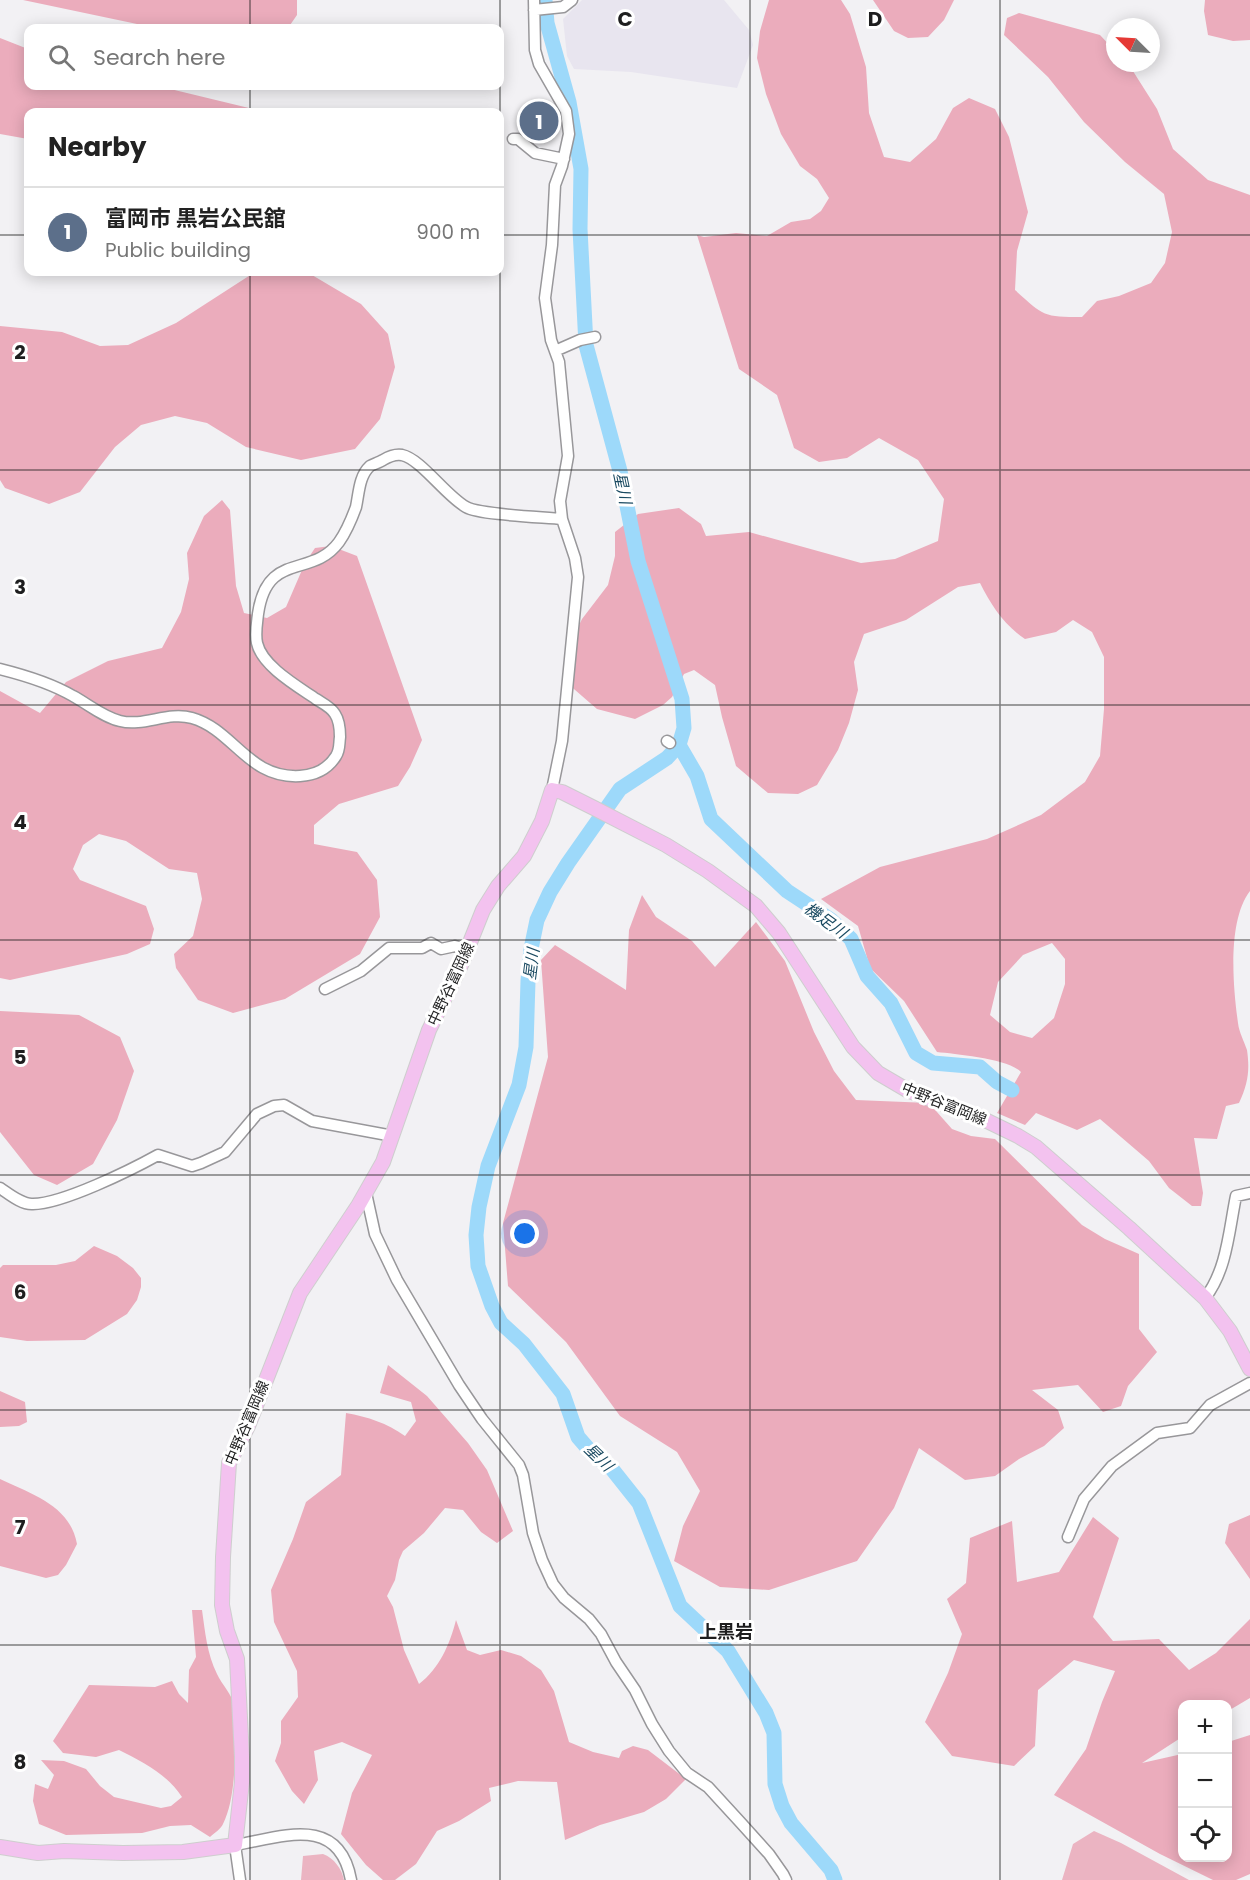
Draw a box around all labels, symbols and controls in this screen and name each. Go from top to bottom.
text: C [617,5,633,33]
text: D [868,5,882,33]
north arrow [1106,18,1160,72]
search box [24,24,504,90]
icon: search [45,41,78,74]
text: Search here [93,42,226,73]
pin: 1 [520,98,558,144]
text: Nearby [48,129,146,165]
text: 富岡市 黒岩公民舘 [105,203,286,234]
text: 1 [64,218,71,246]
text: 900 m [416,218,480,246]
text: Public building [105,236,251,264]
text: 2 [14,338,26,366]
water label: 星川 [608,470,638,508]
text: 3 [14,573,26,601]
text: 4 [13,808,27,836]
water label: 機足川 [800,897,853,945]
street label: 中野谷富岡線 [422,939,479,1029]
water label: 星川 [518,945,545,981]
text: 5 [14,1043,27,1071]
street label: 中野谷富岡線 [899,1077,990,1130]
your location [510,1219,539,1248]
text: 6 [14,1278,26,1306]
street label: 中野谷富岡線 [219,1377,274,1468]
water label: 星川 [579,1438,620,1478]
text: 7 [15,1513,26,1541]
district label: 上黒岩 [699,1619,753,1644]
map controls [1178,1700,1232,1862]
button: + [1178,1700,1232,1754]
text: 8 [14,1748,26,1776]
button: − [1178,1754,1232,1808]
button: locate [1178,1808,1232,1862]

